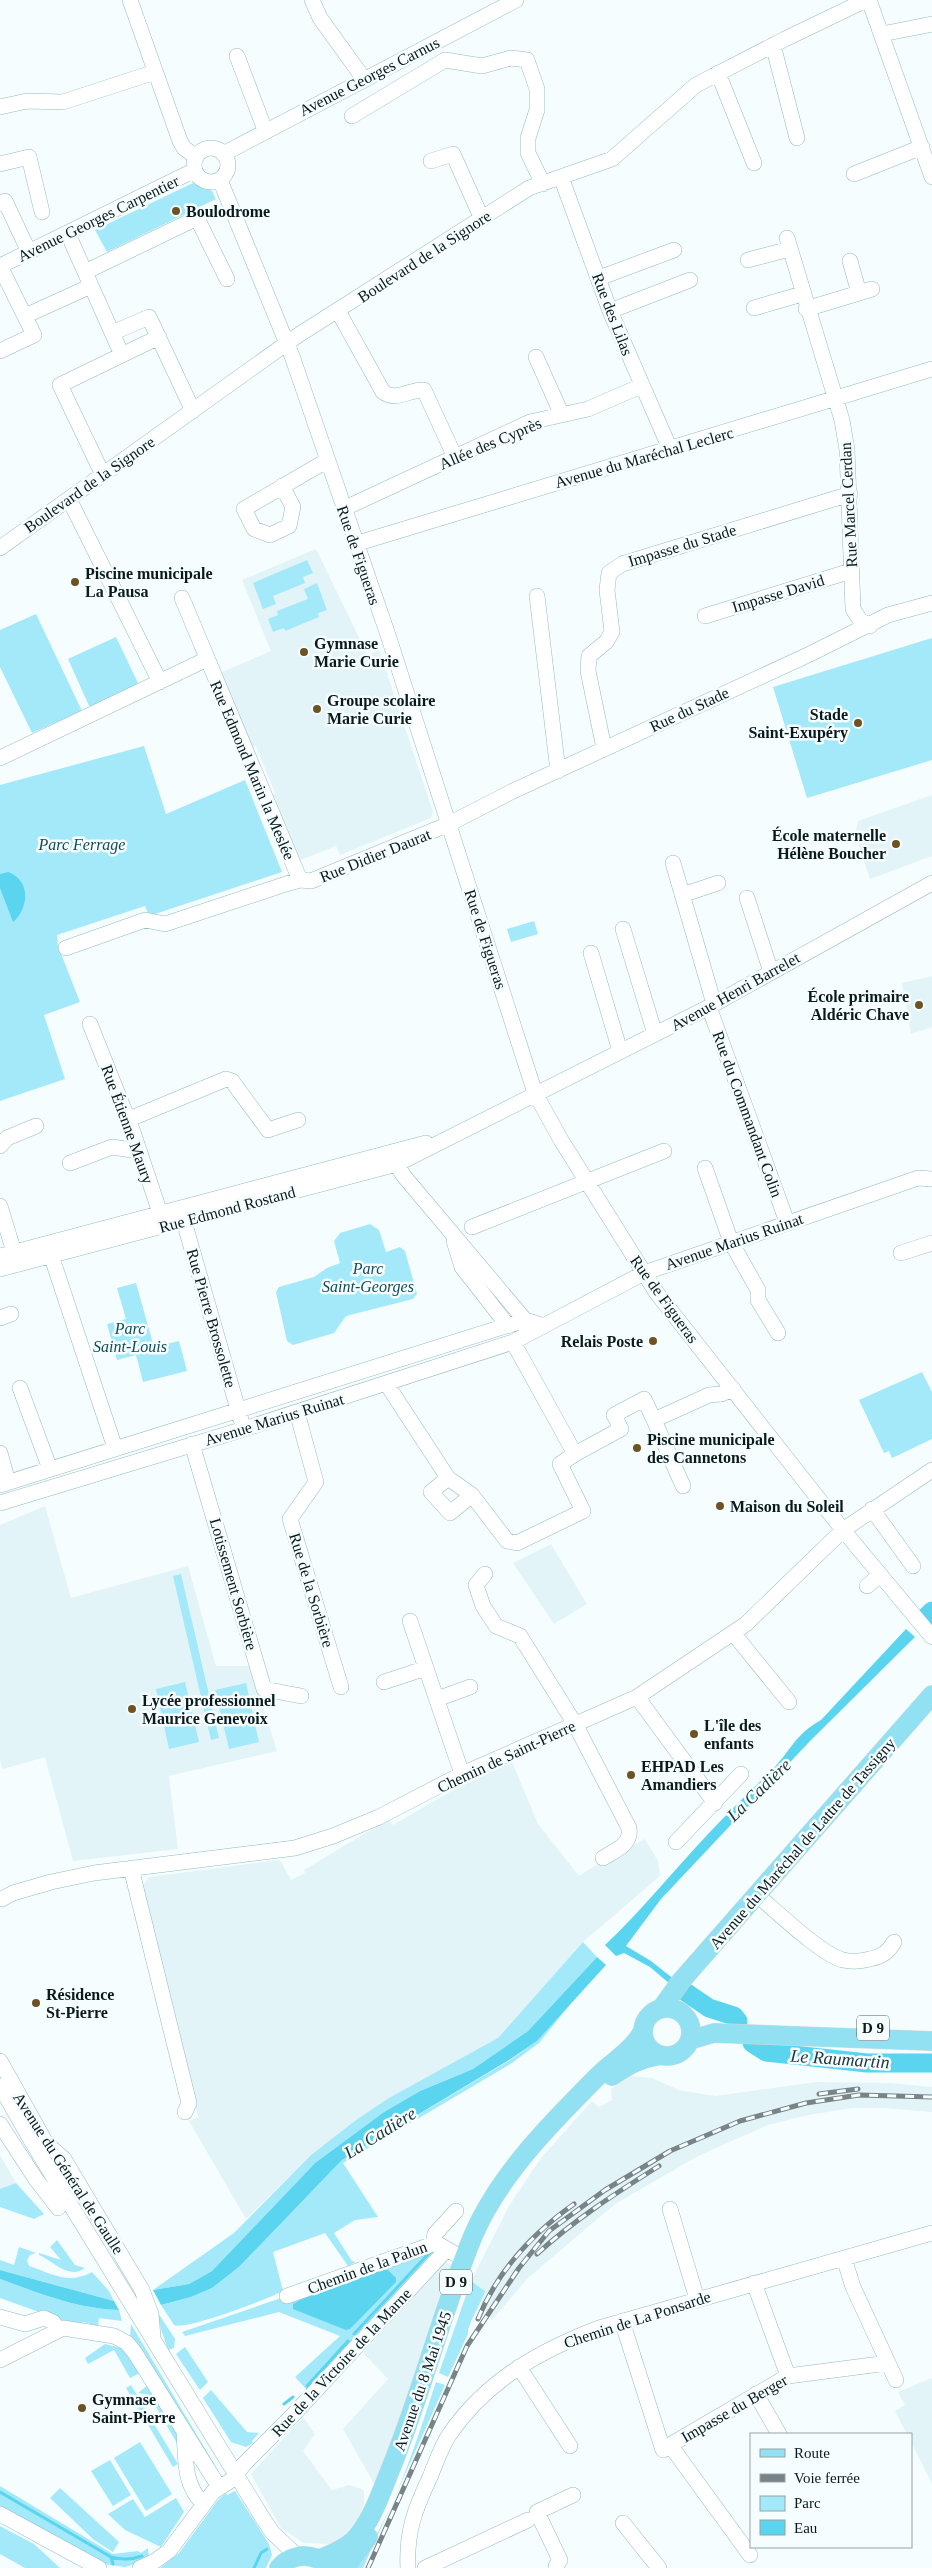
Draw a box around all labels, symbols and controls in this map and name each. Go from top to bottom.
street label: Avenue Georges Carnus [296,34,443,120]
street label: Avenue Georges Carpentier [15,172,183,266]
place label: Boulodrome [186,203,270,220]
marker: Boulodrome [170,205,182,217]
street label: Boulevard de la Signore [355,207,494,307]
street label: Rue des Lilas [589,270,636,358]
street label: Allée des Cyprès [437,414,544,474]
street label: Avenue du Maréchal Leclerc [553,424,735,491]
street label: Boulevard de la Signore [21,433,158,537]
street label: Rue Marcel Cerdan [837,442,860,568]
street label: Rue de Figueras [333,503,383,607]
street label: Impasse du Stade [626,521,738,571]
place label: Piscine municipale La Pausa [85,565,213,600]
street label: Impasse David [730,571,827,617]
marker: Piscine municipale La Pausa [69,576,81,588]
place label: Gymnase Marie Curie [314,635,399,670]
marker: Gymnase Marie Curie [298,646,310,658]
street label: Rue Edmond Marin la Meslée [207,678,298,862]
street label: Rue du Stade [647,684,731,735]
place label: Groupe scolaire Marie Curie [327,692,435,727]
marker: Groupe scolaire Marie Curie [311,703,323,715]
place label: Stade Saint-Exupéry [748,706,848,742]
marker: Stade Saint-Exupéry [852,717,864,729]
street label: Rue Didier Daurat [317,825,434,885]
place label: École maternelle Hélène Boucher [772,826,886,862]
park label: Parc Ferrage [38,836,125,854]
marker: École maternelle Hélène Boucher [890,838,902,850]
street label: Rue de Figueras [460,887,510,992]
street label: Avenue Henri Barrelet [668,949,803,1034]
place label: École primaire Aldéric Chave [808,987,909,1023]
marker: École primaire Aldéric Chave [913,999,925,1011]
street label: Rue du Commandant Colin [710,1029,786,1200]
street label: Rue Étienne Maury [97,1062,158,1186]
street label: Rue Edmond Rostand [157,1183,297,1236]
street label: Avenue Marius Ruinat [663,1210,806,1273]
street label: Rue Pierre Brossolette [184,1247,240,1390]
street label: Rue de Figueras [626,1252,702,1347]
park label: Parc Saint-Georges [322,1260,414,1296]
park label: Parc Saint-Louis [93,1320,167,1355]
place label: Relais Poste [561,1333,643,1350]
marker: Relais Poste [647,1335,659,1347]
street label: Avenue Marius Ruinat [203,1390,346,1449]
place label: Piscine municipale des Cannetons [647,1431,775,1466]
marker: Piscine municipale des Cannetons [631,1442,643,1454]
place label: Maison du Soleil [730,1498,844,1515]
marker: Maison du Soleil [714,1500,726,1512]
street label: Lotissement Sorbière [207,1516,260,1652]
street label: Rue de la Sorbière [286,1531,337,1649]
place label: Lycée professionnel Maurice Genevoix [142,1692,276,1727]
marker: Lycée professionnel Maurice Genevoix [126,1703,138,1715]
street label: Chemin de Saint-Pierre [435,1717,578,1796]
place label: L'île des enfants [704,1717,761,1752]
marker: L'île des enfants [688,1728,700,1740]
street label: Avenue du Maréchal de Lattre de Tassigny [706,1734,899,1953]
water label: La Cadière [722,1755,795,1826]
place label: EHPAD Les Amandiers [641,1758,724,1793]
marker: EHPAD Les Amandiers [625,1769,637,1781]
place label: Résidence St-Pierre [46,1986,114,2021]
marker: Résidence St-Pierre [30,1997,42,2009]
road number: D 9 [857,2016,889,2040]
water label: Le Raumartin [789,2045,890,2072]
street label: Avenue du Général de Gaulle [10,2089,127,2257]
water label: La Cadière [340,2103,420,2163]
street label: Chemin de la Palun [305,2238,429,2297]
road number: D 9 [440,2270,472,2294]
street label: Rue de la Victoire de la Marne [268,2285,414,2440]
street label: Chemin de La Ponsarde [562,2288,713,2351]
street label: Avenue du 8 Mai 1945 [391,2309,454,2453]
street label: Impasse du Berger [678,2371,791,2447]
place label: Gymnase Saint-Pierre [92,2391,175,2426]
marker: Gymnase Saint-Pierre [76,2402,88,2414]
legend [750,2433,912,2548]
text: Route [794,2445,830,2461]
text: Voie ferrée [794,2470,860,2486]
text: Parc [794,2495,821,2511]
text: Eau [794,2520,818,2536]

